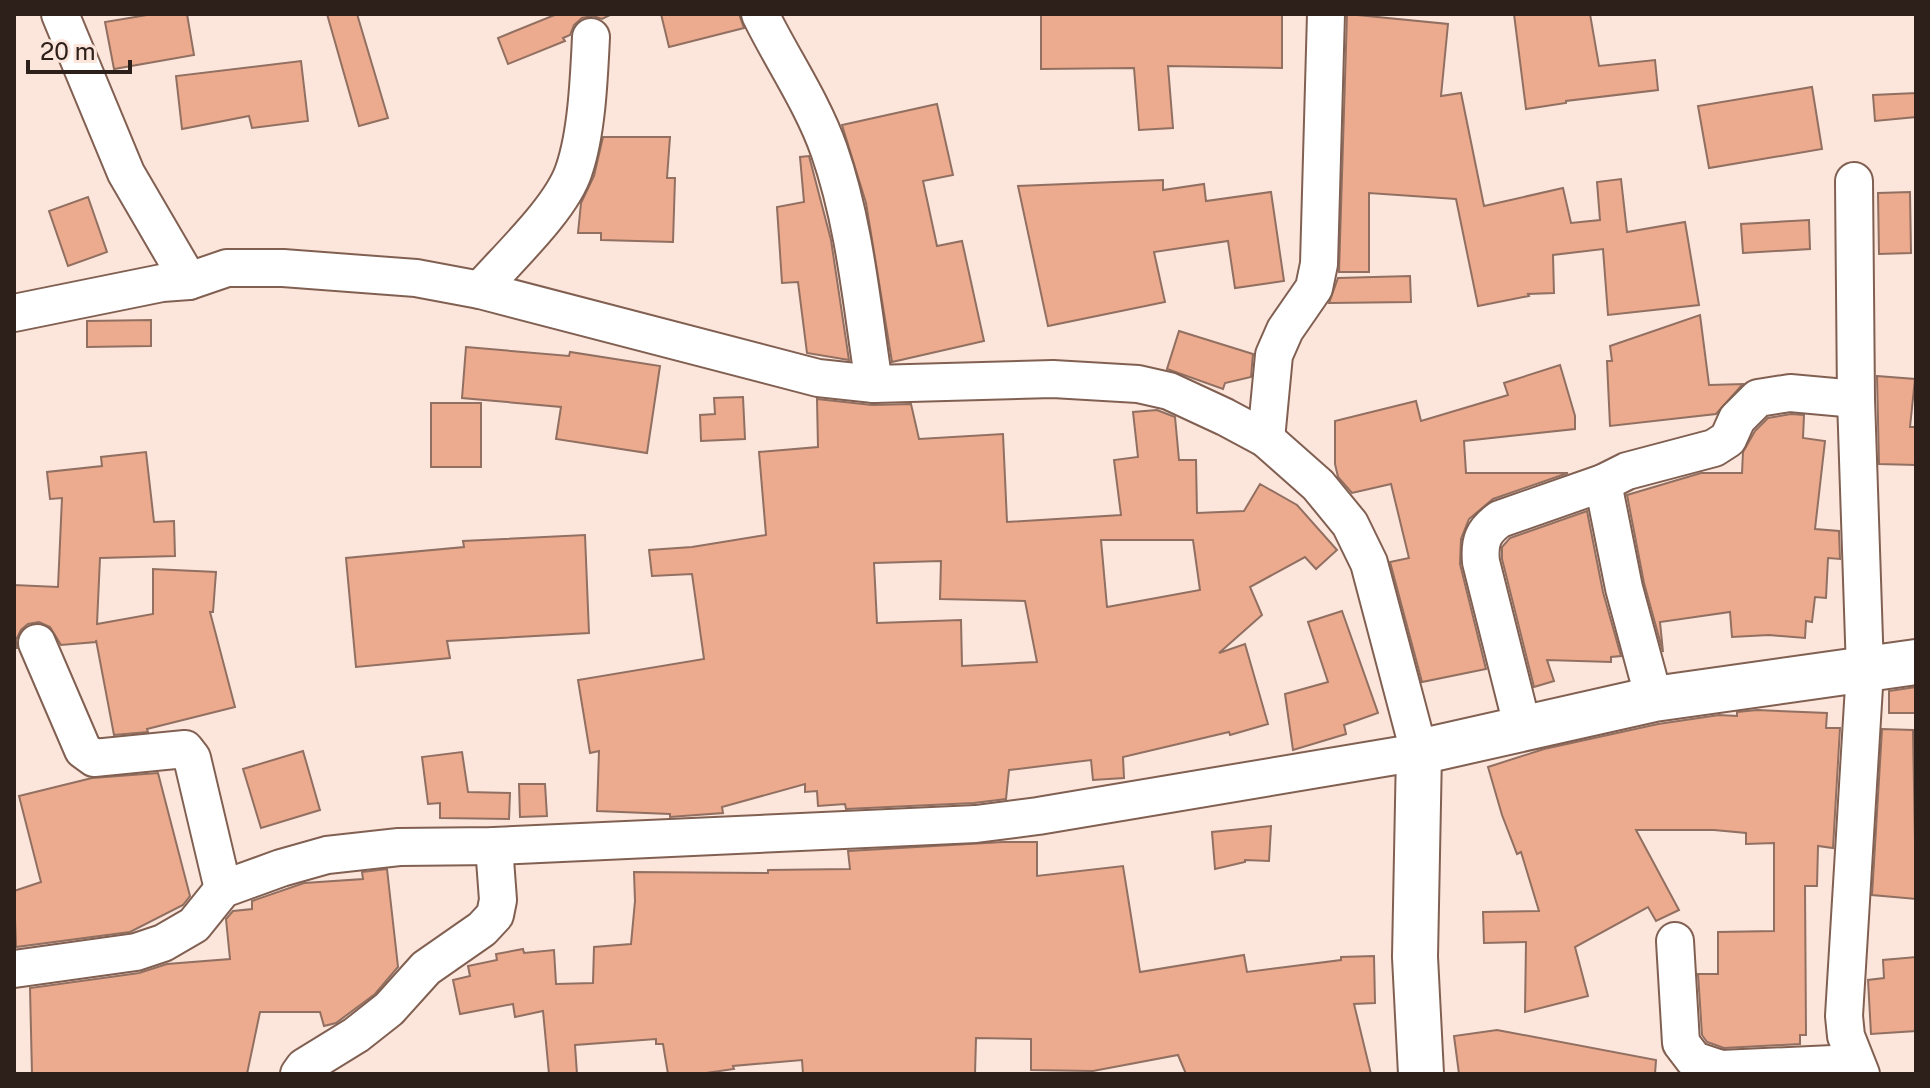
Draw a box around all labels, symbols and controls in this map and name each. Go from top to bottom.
scale bar [28,24,130,74]
text: 20 m [40,37,96,65]

